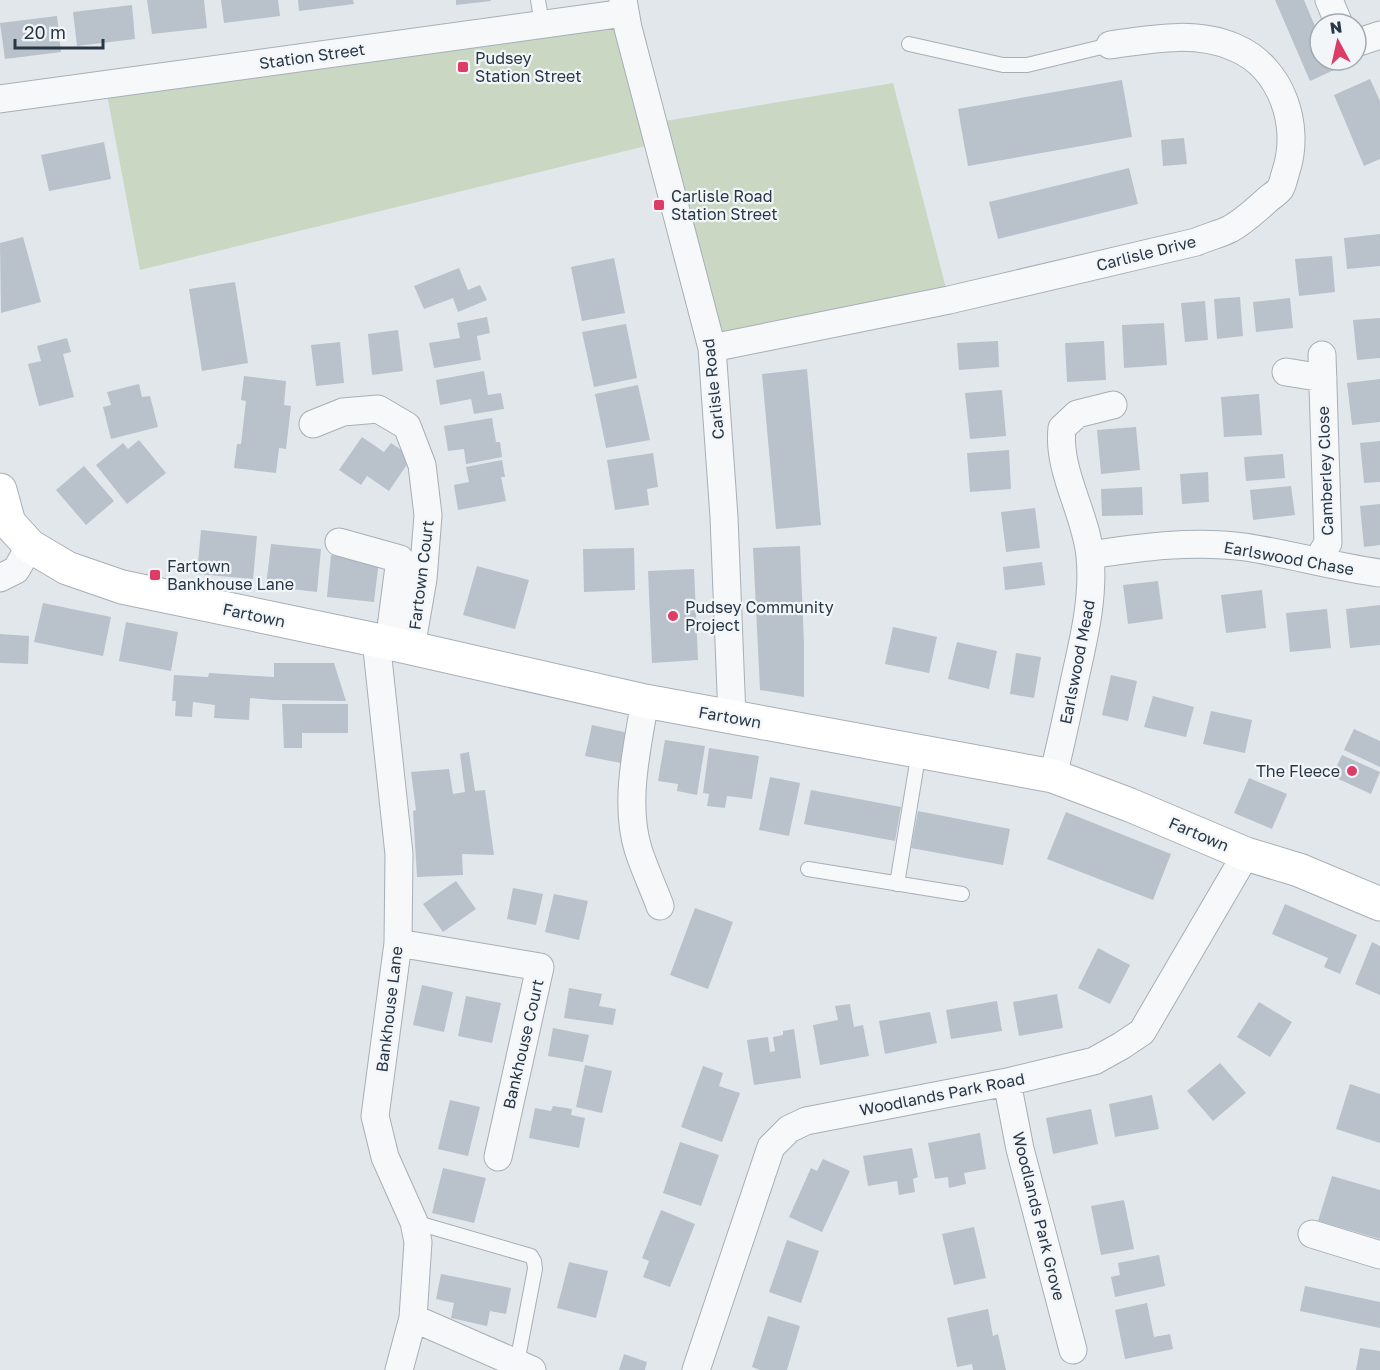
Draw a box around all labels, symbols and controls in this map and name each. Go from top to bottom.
scale bar [15,12,104,50]
north arrow [1308,12,1368,72]
text: N [1328,16,1343,38]
text: 20 m [24,21,66,43]
street label: Station Street [258,39,366,73]
place label: Pudsey Station Street [475,48,582,86]
marker: Pudsey Station Street [456,60,470,74]
place label: Carlisle Road Station Street [671,186,778,224]
marker: Carlisle Road Station Street [652,198,666,212]
street label: Carlisle Drive [1094,231,1198,275]
street label: Carlisle Road [698,337,728,441]
street label: Camberley Close [1313,406,1337,536]
street label: Fartown Court [404,519,438,631]
street label: Earlswood Chase [1222,537,1356,579]
place label: Fartown Bankhouse Lane [167,556,294,594]
marker: Fartown Bankhouse Lane [148,568,162,582]
place label: Pudsey Community Project [685,597,834,635]
street label: Earlswood Mead [1055,598,1099,726]
street label: Fartown [221,599,287,631]
marker: Pudsey Community Project [666,609,680,623]
street label: Fartown [697,702,763,732]
place label: The Fleece [1256,761,1340,781]
marker: The Fleece [1345,764,1359,778]
street label: Fartown [1166,812,1232,856]
street label: Bankhouse Lane [371,945,407,1073]
street label: Bankhouse Court [498,977,548,1111]
street label: Woodlands Park Road [858,1068,1026,1120]
street label: Woodlands Park Grove [1008,1130,1070,1302]

